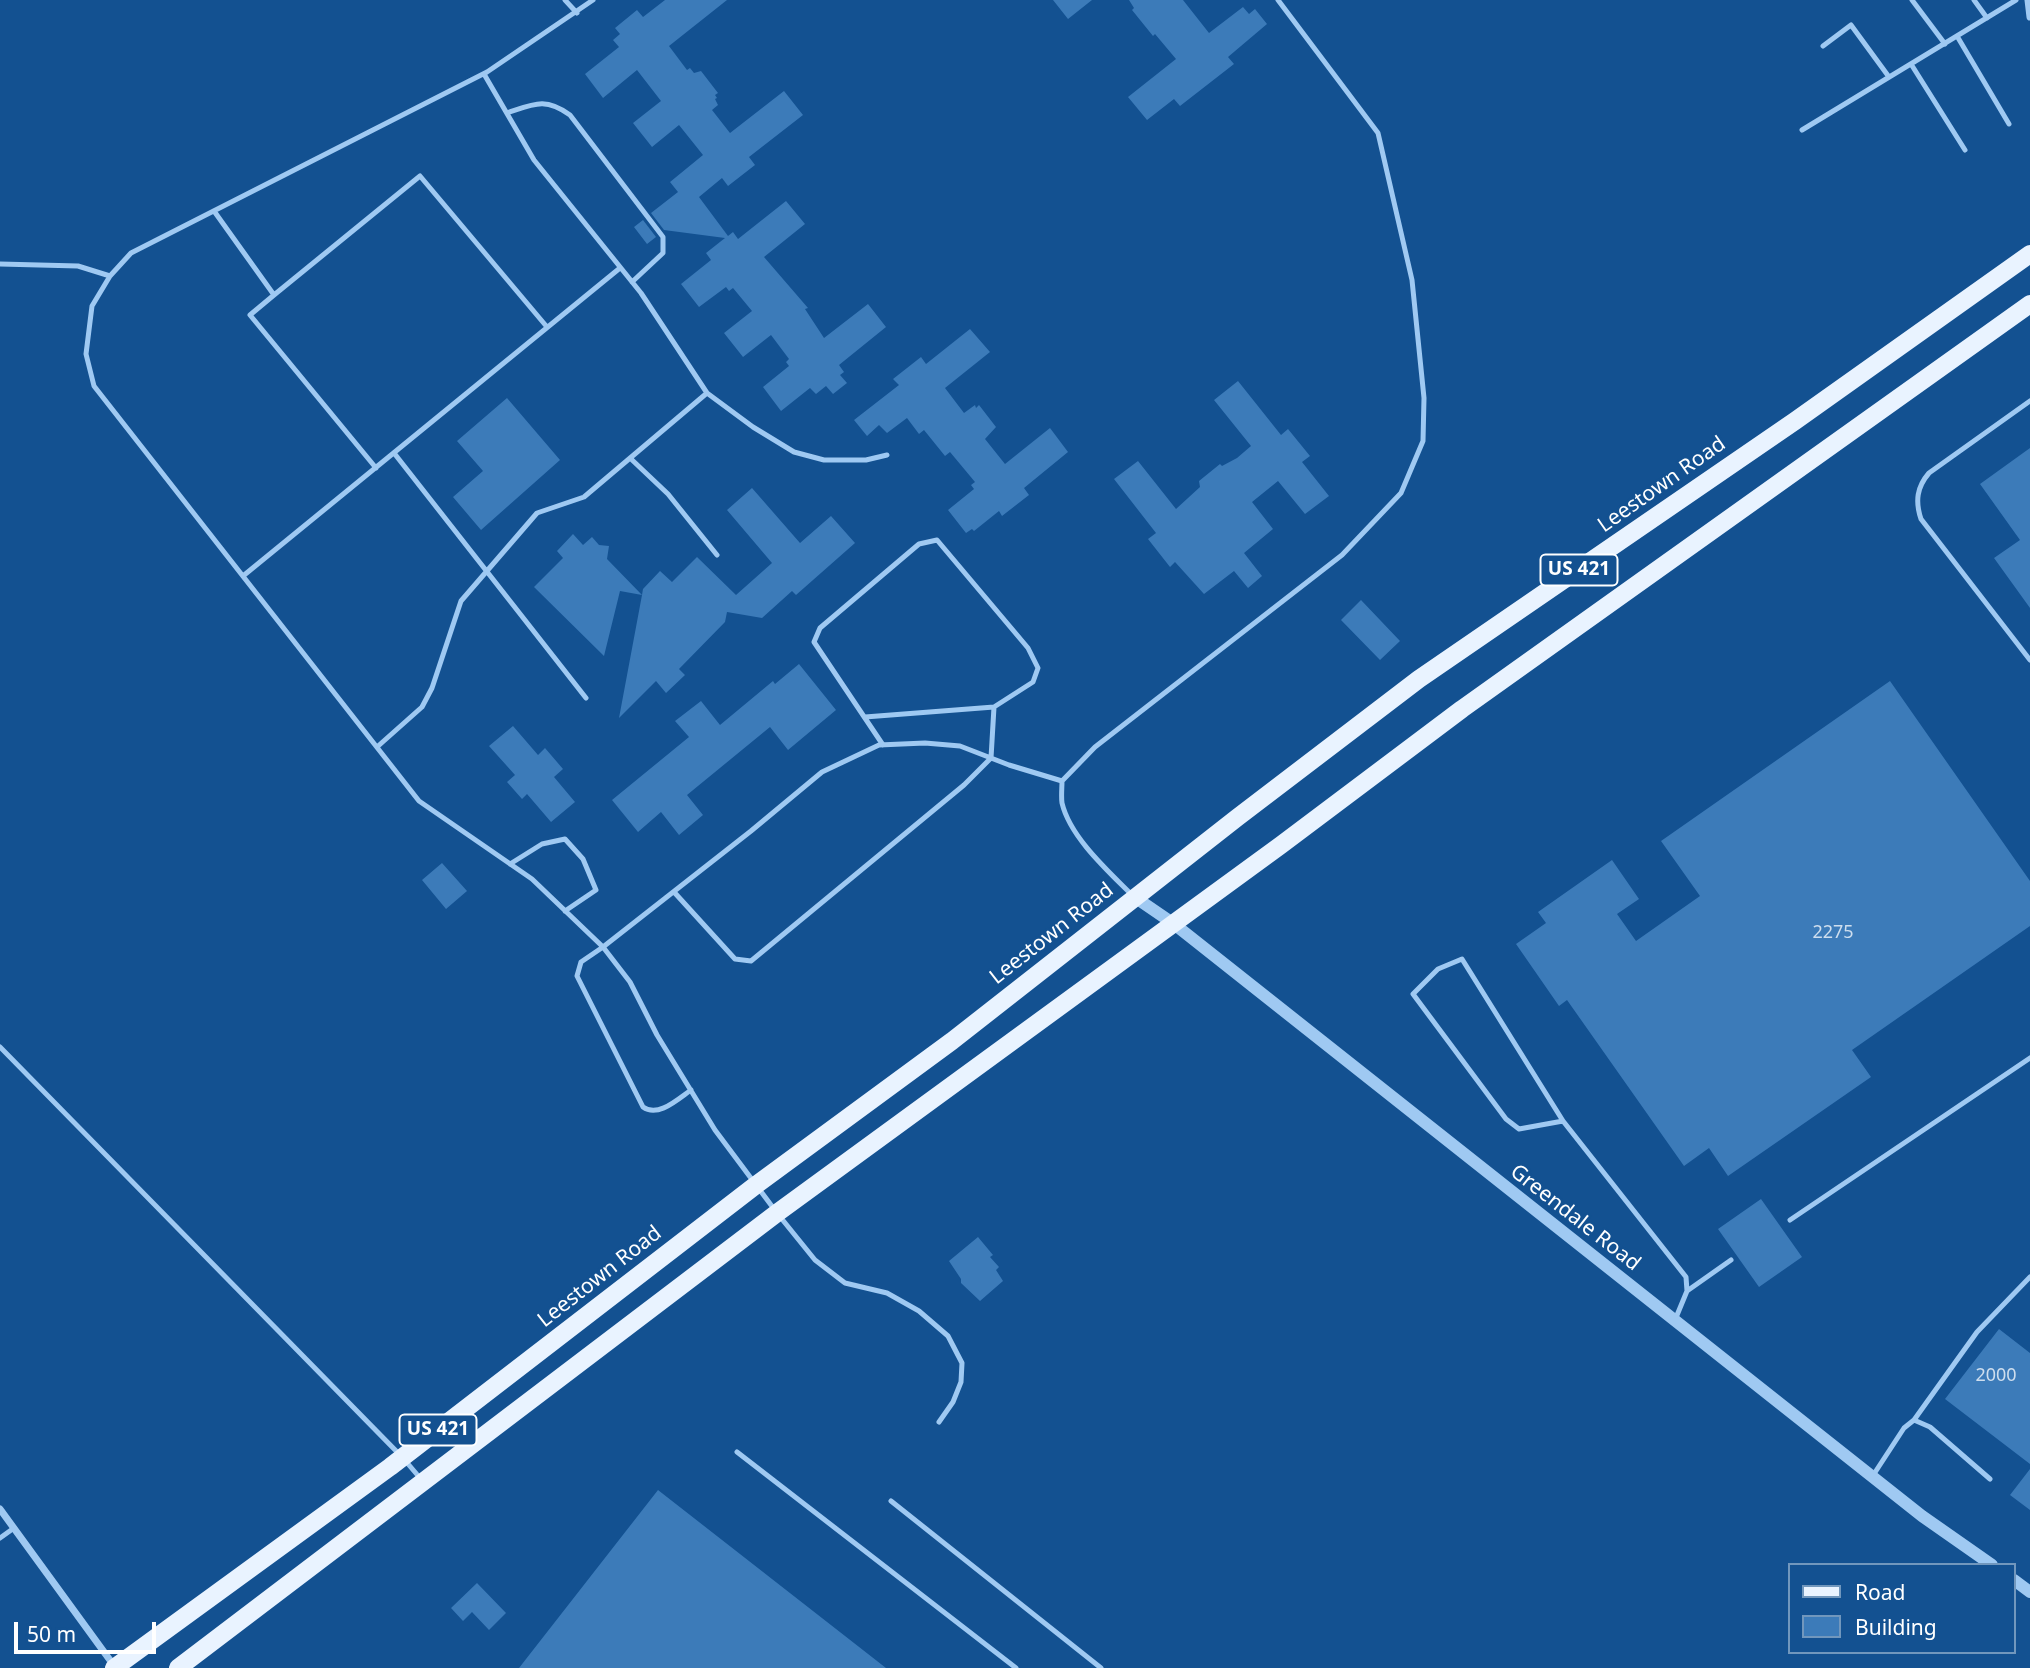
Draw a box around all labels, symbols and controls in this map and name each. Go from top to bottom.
street label: Leestown Road [1593,432,1731,538]
road number: US 421 [1540,554,1618,586]
street label: Leestown Road [985,878,1119,990]
house number: 2275 [1812,922,1854,944]
street label: Greendale Road [1505,1159,1645,1277]
street label: Leestown Road [533,1221,667,1333]
house number: 2000 [1975,1365,2017,1387]
road number: US 421 [400,1414,476,1446]
legend [1788,1563,2016,1654]
text: Road [1855,1578,1905,1606]
scale bar [18,1608,159,1652]
text: Building [1855,1613,1937,1641]
text: 50 m [27,1620,76,1648]

